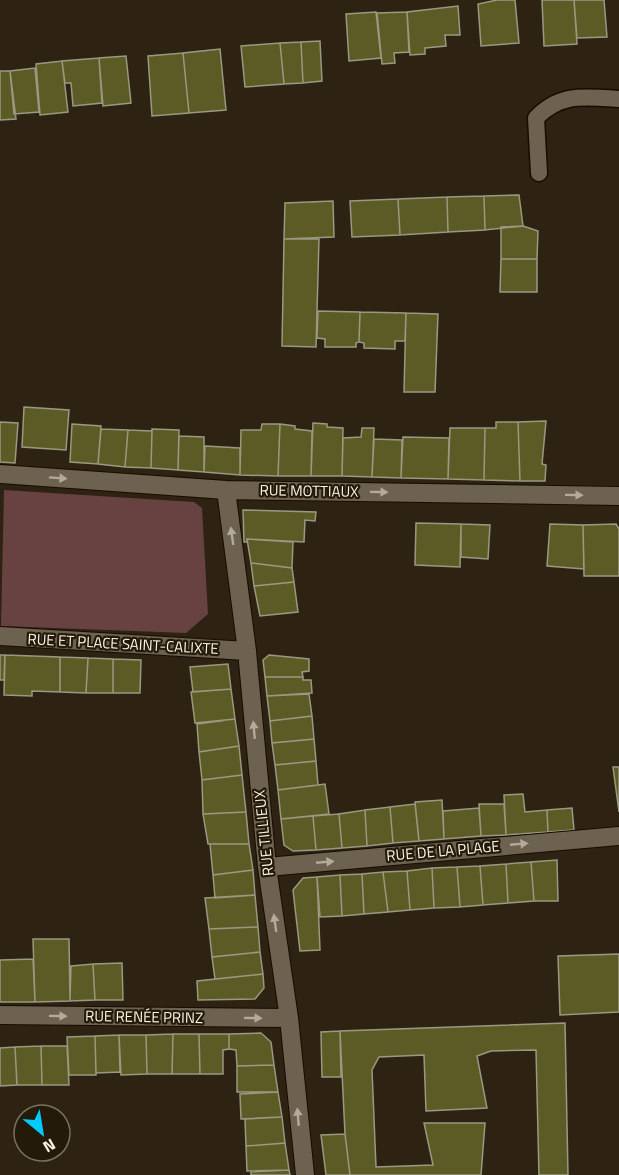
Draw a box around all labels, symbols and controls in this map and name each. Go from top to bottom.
one-way arrow [49,473,68,483]
street label: RUE MOTTIAUX [259,478,359,503]
one-way arrow [369,488,388,497]
one-way arrow [564,491,583,500]
one-way arrow [227,526,236,545]
street label: RUE ET PLACE SAINT-CALIXTE [27,627,219,660]
one-way arrow [249,720,259,739]
street label: RUE TILLIEUX [247,788,279,877]
street label: RUE DE LA PLAGE [385,834,501,867]
one-way arrow [510,840,529,849]
one-way arrow [316,857,335,867]
one-way arrow [270,914,279,933]
street label: RUE RENÉE PRINZ [85,1004,203,1029]
one-way arrow [49,1011,68,1021]
one-way arrow [244,1013,263,1023]
north arrow [12,1103,72,1163]
one-way arrow [293,1107,303,1126]
text: N [39,1133,60,1159]

